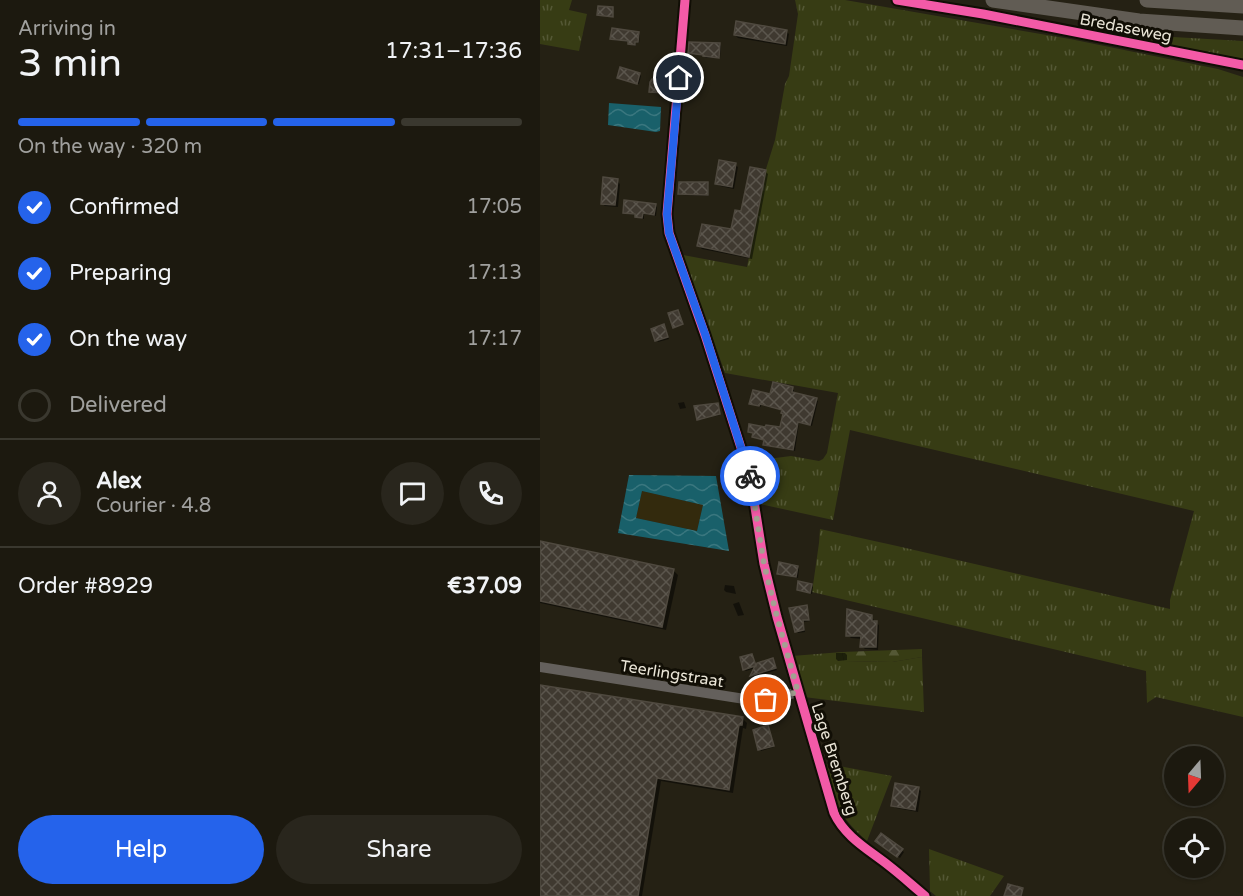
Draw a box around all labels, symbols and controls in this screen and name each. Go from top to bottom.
street label: Bredaseweg [1078,9,1174,47]
text: Arriving in [18,17,116,41]
text: 17:31–17:36 [385,38,522,64]
text: 3 min [18,40,122,87]
pin [653,52,704,103]
icon: home [662,61,695,94]
text: On the way · 320 m [18,135,202,159]
icon: check [18,191,51,224]
text: Confirmed [69,194,179,220]
text: 17:05 [467,195,522,219]
icon: check [18,257,51,290]
text: Preparing [69,260,172,286]
text: 17:13 [467,261,522,285]
icon: check [18,323,51,356]
text: On the way [69,326,187,352]
text: 17:17 [467,327,522,351]
text: Delivered [69,392,167,418]
courier [720,446,780,506]
icon: bike [734,460,767,493]
button: person [18,462,81,525]
button: chat [381,462,444,525]
button: phone [459,462,522,525]
text: Alex [96,468,142,494]
text: Courier · 4.8 [96,494,211,518]
text: Order #8929 [18,573,153,599]
text: €37.09 [447,573,522,599]
street label: Teerlingstraat [619,656,725,692]
pin [740,674,791,725]
icon: bag [749,683,782,716]
street label: Lage Bremberg [806,700,862,818]
north arrow [1164,746,1224,806]
map controls [1164,746,1224,878]
button: Help [18,815,264,884]
button: Share [276,815,522,884]
button: locate [1164,818,1224,878]

